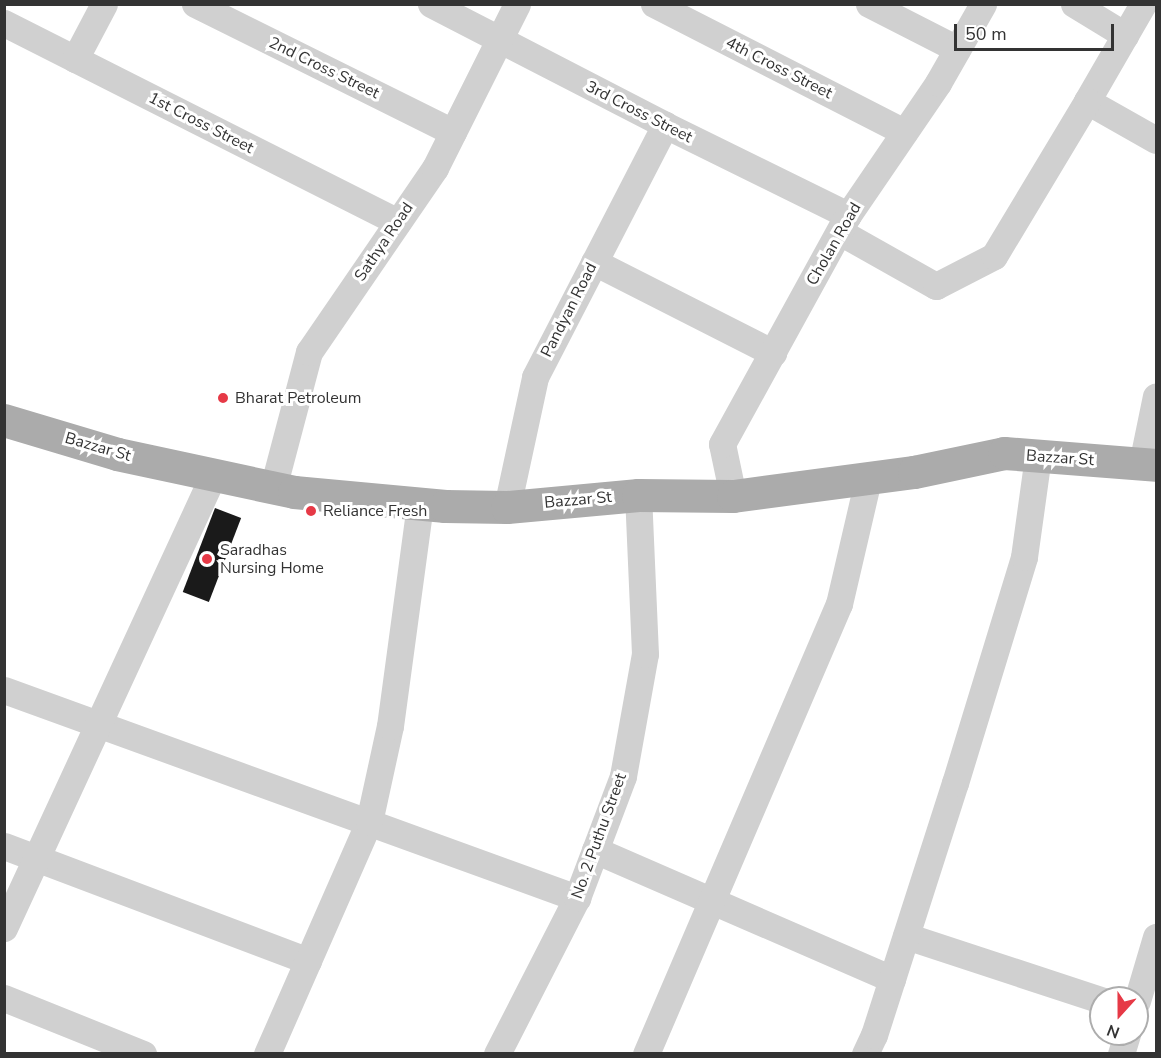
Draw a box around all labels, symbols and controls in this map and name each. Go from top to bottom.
scale bar [957,12,1118,50]
text: 50 m [965,22,1007,46]
street label: 2nd Cross Street [266,33,382,103]
street label: 4th Cross Street [723,33,835,103]
street label: 3rd Cross Street [582,77,696,147]
street label: 1st Cross Street [145,88,257,158]
street label: Sathya Road [351,199,417,285]
street label: Cholan Road [803,199,865,289]
street label: Pandyan Road [537,259,601,361]
place label: Bharat Petroleum [235,388,361,408]
marker: Bharat Petroleum [216,391,230,405]
street label: Bazzar St [63,428,133,466]
street label: Bazzar St [1026,446,1094,470]
street label: Bazzar St [543,487,613,513]
place label: Reliance Fresh [323,501,427,521]
marker: Reliance Fresh [304,504,318,518]
place label: Saradhas Nursing Home [220,540,324,578]
marker: Saradhas Nursing Home [198,550,216,568]
street label: No. 2 Puthu Street [567,771,631,901]
north arrow [1089,986,1149,1046]
text: N [1104,1019,1123,1043]

